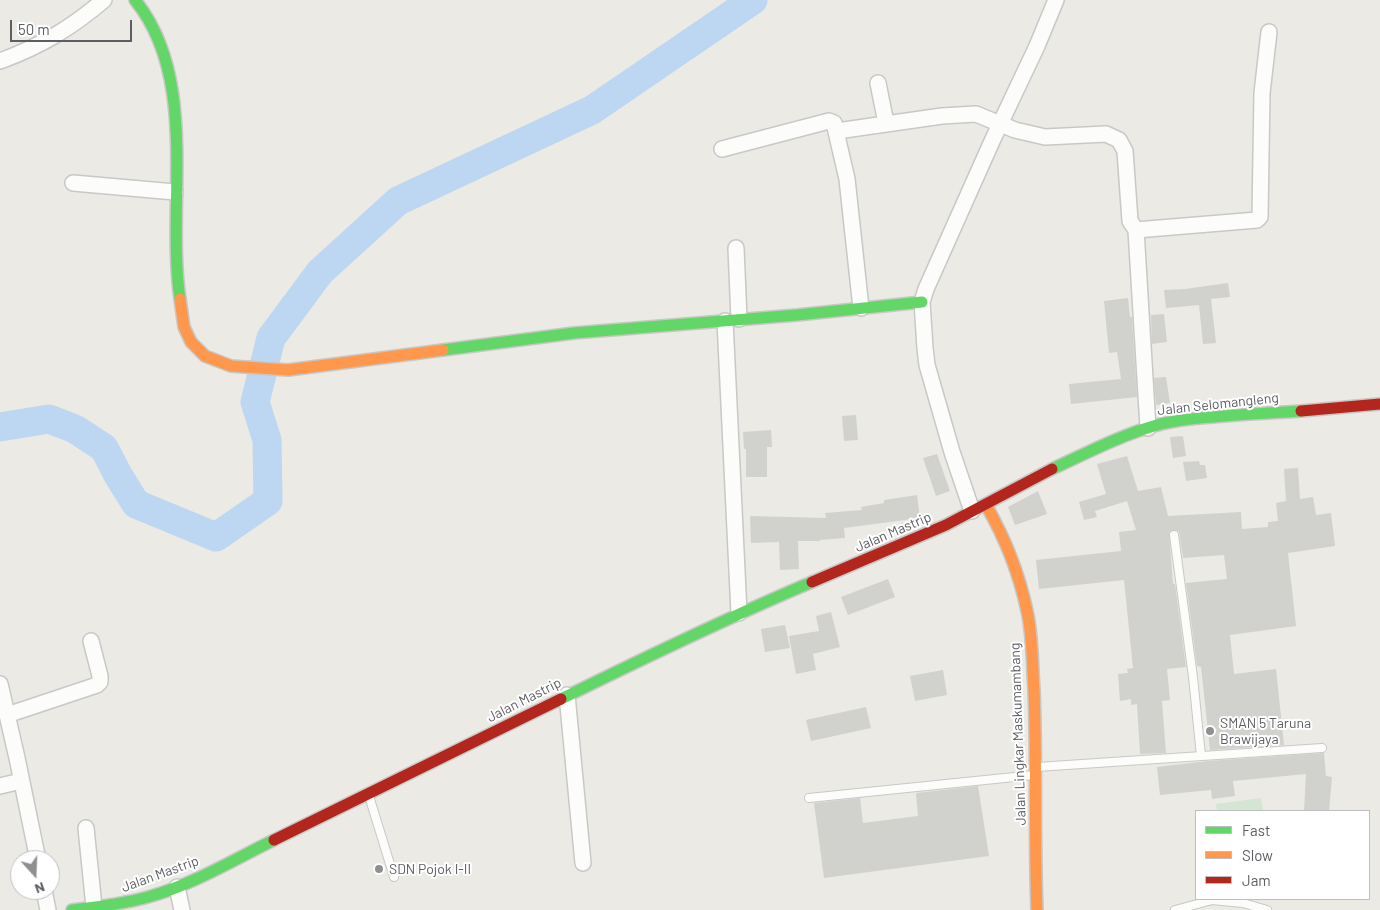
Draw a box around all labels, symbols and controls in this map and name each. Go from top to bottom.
scale bar [12,10,135,42]
text: 50 m [18,20,50,38]
street label: Jalan Selomangleng [1156,389,1280,419]
street label: Jalan Mastrip [852,508,934,556]
street label: Jalan Lingkar Maskumambang [1006,642,1030,826]
street label: Jalan Mastrip [484,674,564,726]
place label: SMAN 5 Taruna Brawijaya [1220,715,1311,748]
marker: SMAN 5 Taruna Brawijaya [1204,725,1216,737]
legend [1195,810,1370,900]
text: Fast [1242,821,1270,839]
text: Slow [1242,846,1273,864]
north arrow [10,850,60,900]
street label: Jalan Mastrip [119,852,201,896]
place label: SDN Pojok I-II [389,861,471,877]
marker: SDN Pojok I-II [373,863,385,875]
text: Jam [1242,871,1271,889]
text: N [33,879,47,898]

